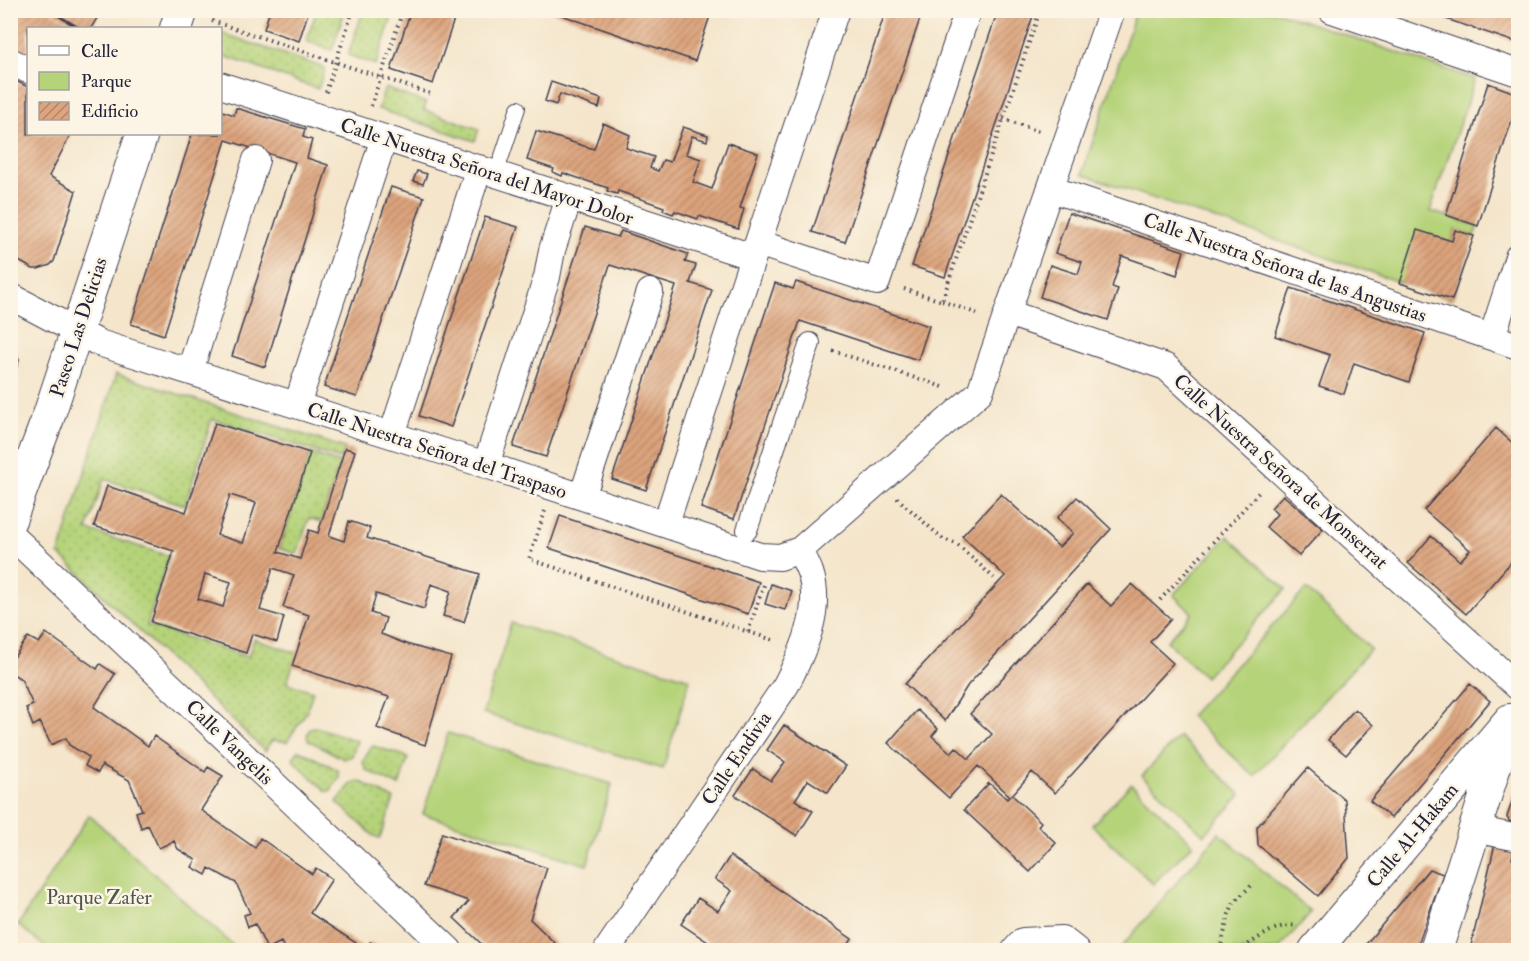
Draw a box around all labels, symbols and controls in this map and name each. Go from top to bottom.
legend [27,27,222,135]
text: Calle [81,40,119,63]
text: Parque [81,70,132,93]
text: Edificio [81,100,138,123]
street label: Calle Nuestra Señora del Mayor Dolor [337,112,637,231]
street label: Calle Nuestra Señora de las Angustias [1140,207,1430,328]
street label: Paseo Las Delicias [44,254,113,400]
street label: Calle Nuestra Señora de Monserrat [1168,368,1394,575]
street label: Calle Nuestra Señora del Traspaso [303,397,570,505]
street label: Calle Vangelis [181,694,279,790]
street label: Calle Endivia [696,706,777,810]
street label: Calle Al-Hakam [1361,777,1464,893]
park label: Parque Zafer [46,885,152,910]

